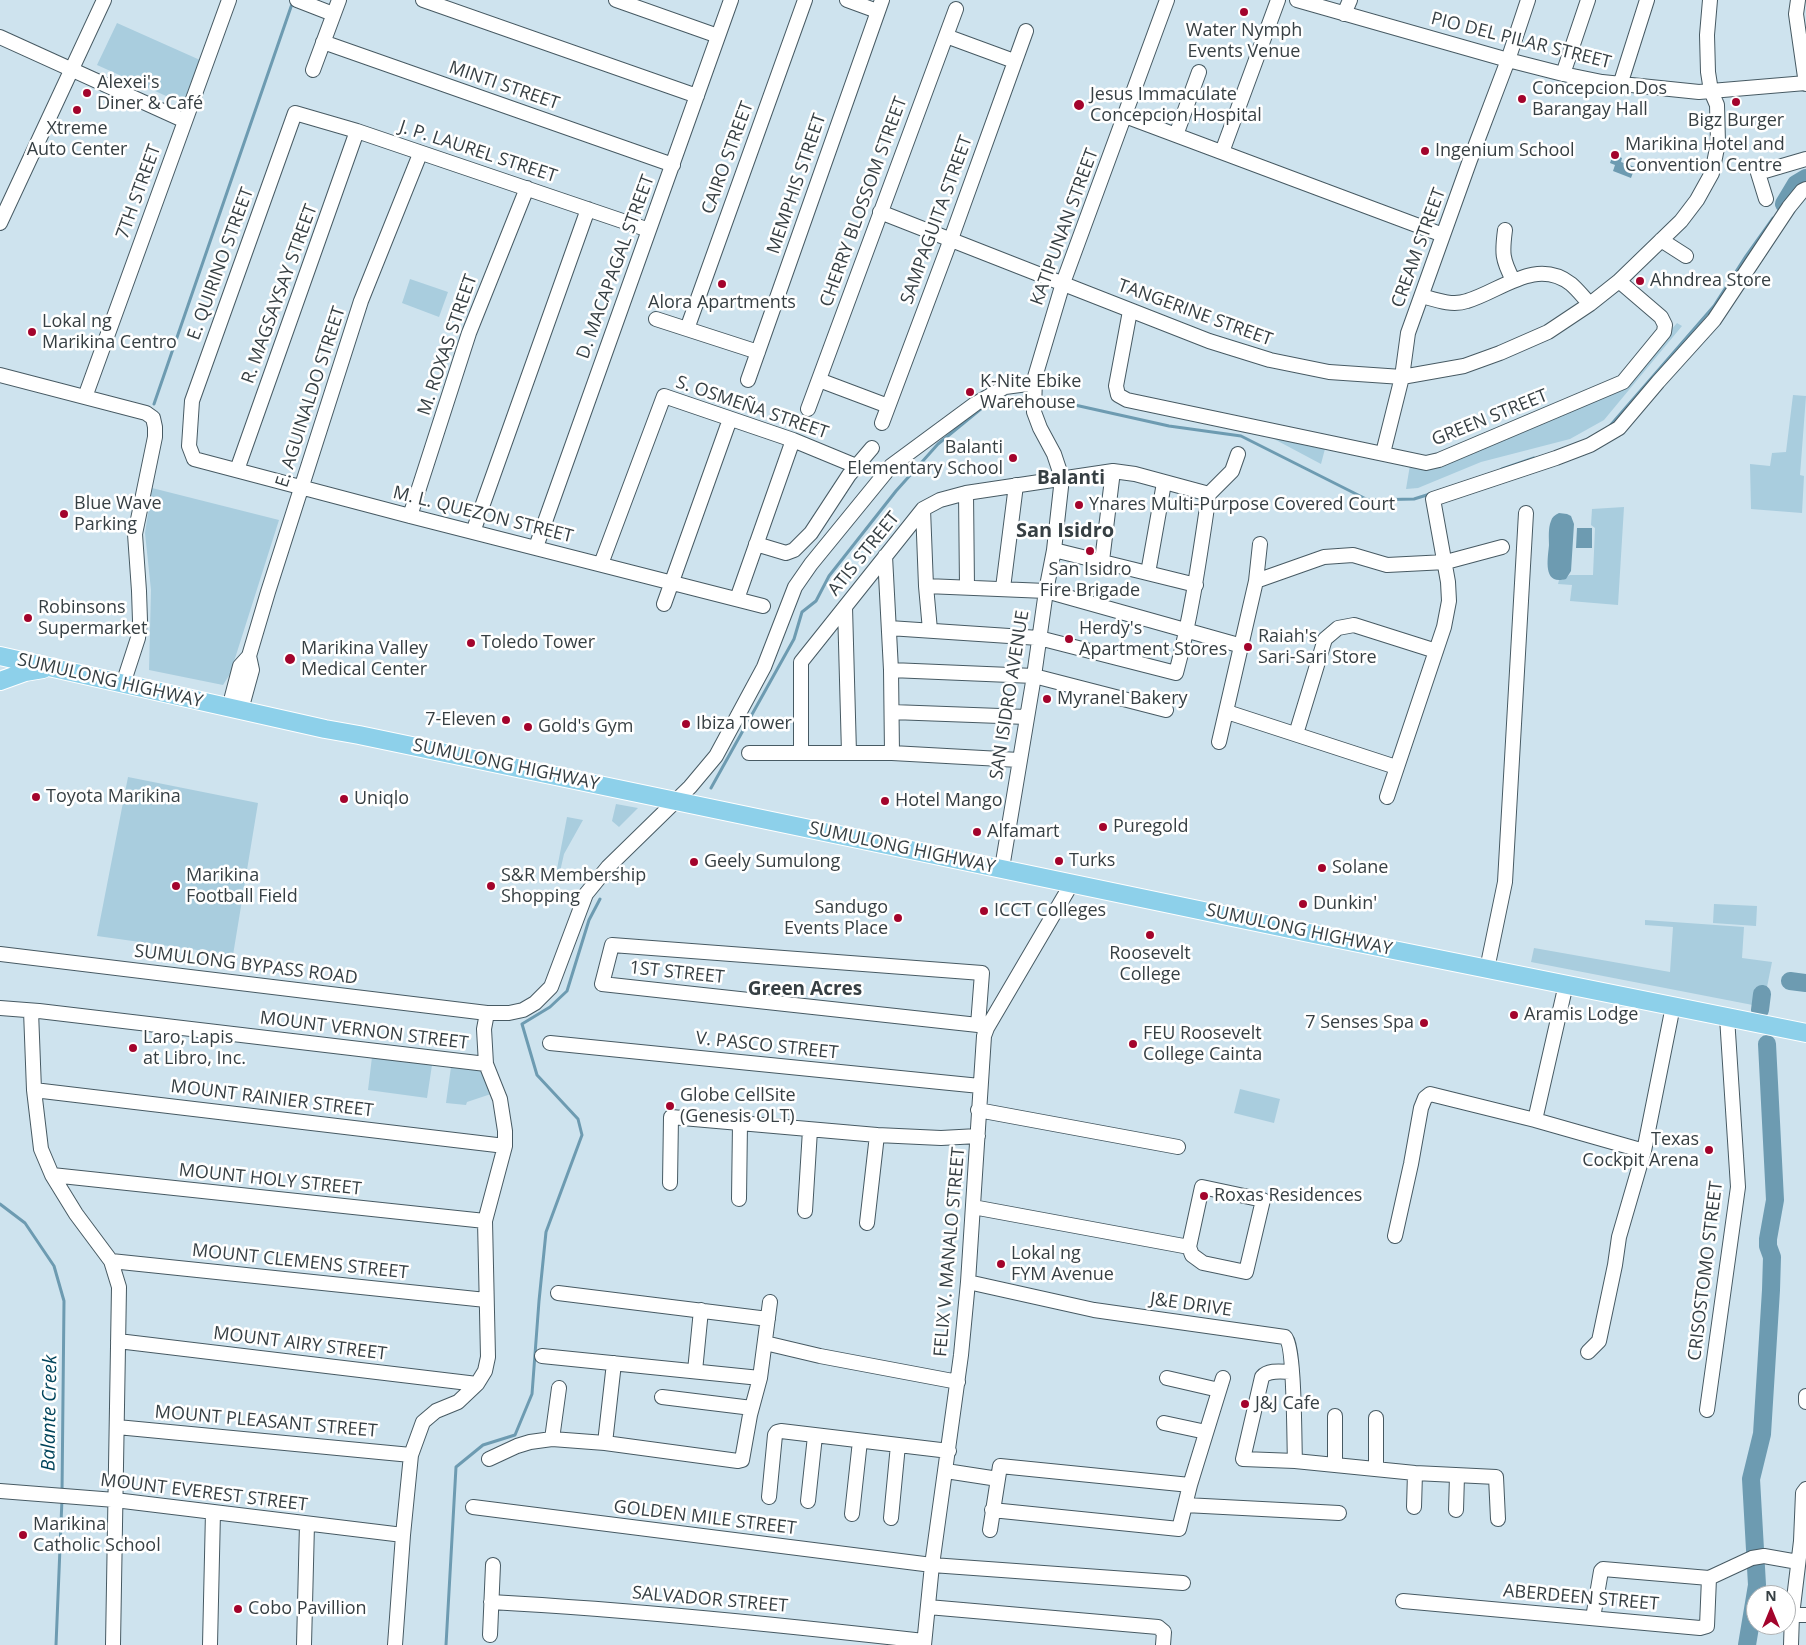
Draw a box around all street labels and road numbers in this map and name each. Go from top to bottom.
street label: PIO DEL PILAR STREET [1429,8,1613,74]
street label: MINTI STREET [446,57,562,115]
street label: CHERRY BLOSSOM STREET [816,94,912,310]
street label: CAIRO STREET [698,99,758,217]
street label: MEMPHIS STREET [763,111,831,257]
street label: J. P. LAUREL STREET [397,116,559,188]
street label: SAMPAGUITA STREET [896,133,978,307]
street label: 7TH STREET [112,142,166,242]
street label: KATIPUNAN STREET [1027,146,1103,308]
street label: D. MACAPAGAL STREET [573,172,659,362]
street label: E. QUIRINO STREET [183,185,259,343]
street label: CREAM STREET [1387,185,1451,311]
street label: R. MAGSAYSAY STREET [237,201,323,387]
street label: M. ROXAS STREET [414,272,482,418]
street label: TANGERINE STREET [1115,275,1275,351]
street label: E. AGUINALDO STREET [272,304,350,490]
street label: S. OSMEÑA STREET [673,372,831,444]
street label: GREEN STREET [1429,385,1551,451]
street label: M. L. QUEZON STREET [391,482,575,548]
street label: ATIS STREET [824,508,904,600]
street label: SAN ISIDRO AVENUE [986,609,1034,781]
street label: SUMULONG HIGHWAY [15,649,205,713]
street label: SUMULONG HIGHWAY [411,735,601,795]
street label: SUMULONG HIGHWAY [807,818,997,878]
street label: SUMULONG HIGHWAY [1204,900,1394,960]
street label: SUMULONG BYPASS ROAD [133,941,359,989]
street label: 1ST STREET [628,957,726,989]
street label: MOUNT VERNON STREET [259,1007,469,1055]
street label: V. PASCO STREET [695,1028,839,1064]
street label: MOUNT RAINIER STREET [169,1076,375,1122]
street label: FELIX V. MANALO STREET [930,1146,970,1358]
street label: MOUNT HOLY STREET [178,1160,362,1200]
street label: CRISOSTOMO STREET [1684,1180,1728,1362]
street label: MOUNT CLEMENS STREET [191,1240,409,1284]
street label: J&E DRIVE [1149,1289,1233,1321]
street label: MOUNT AIRY STREET [212,1323,388,1365]
street label: MOUNT PLEASANT STREET [154,1402,378,1442]
street label: MOUNT EVEREST STREET [99,1470,309,1516]
street label: GOLDEN MILE STREET [612,1496,798,1540]
street label: ABERDEEN STREET [1502,1580,1660,1616]
street label: SALVADOR STREET [631,1582,789,1618]

